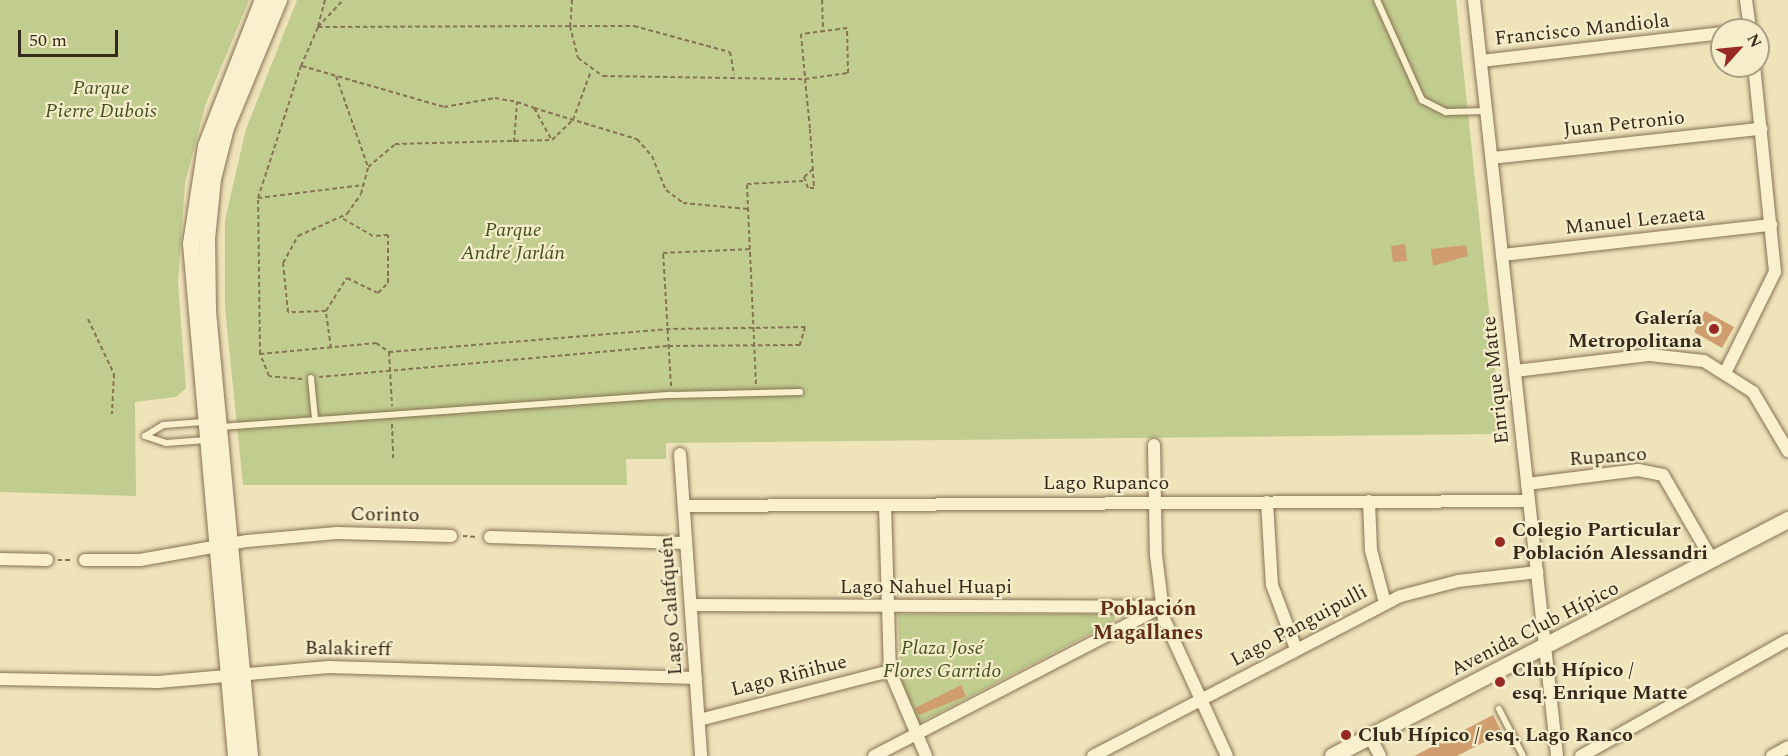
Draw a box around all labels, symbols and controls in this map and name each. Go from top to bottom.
street label: Francisco Mandiola [1493,9,1671,51]
scale bar [21,18,122,56]
north arrow [1710,18,1770,78]
text: 50 m [29,27,67,54]
text: N [1741,29,1768,52]
park label: Parque Pierre Dubois [45,77,157,124]
street label: Juan Petronio [1562,106,1686,142]
street label: Manuel Lezaeta [1564,202,1706,240]
park label: Parque André Jarlán [461,218,565,265]
place label: Galería Metropolitana [1568,306,1702,353]
street label: Enrique Matte [1477,315,1515,445]
marker: Galería Metropolitana [1707,322,1721,336]
street label: Rupanco [1568,442,1648,472]
street label: Lago Rupanco [1043,471,1169,495]
street label: Corinto [350,502,420,528]
place label: Colegio Particular Población Alessandri [1512,518,1708,565]
marker: Colegio Particular Población Alessandri [1493,535,1507,549]
street label: Lago Calafquén [654,536,688,676]
street label: Lago Nahuel Huapi [840,575,1012,599]
street label: Avenida Club Hípico [1447,576,1623,682]
street label: Lago Panguipulli [1226,580,1372,672]
district label: Población Magallanes [1093,596,1203,646]
street label: Balakireff [304,636,392,662]
park label: Plaza José Flores Garrido [883,636,1001,683]
street label: Lago Riñihue [729,650,849,702]
place label: Club Hípico / esq. Enrique Matte [1512,658,1688,705]
marker: Club Hípico / esq. Enrique Matte [1493,675,1507,689]
place label: Club Hípico / esq. Lago Ranco [1358,723,1633,747]
marker: Club Hípico / esq. Lago Ranco [1339,728,1353,742]

